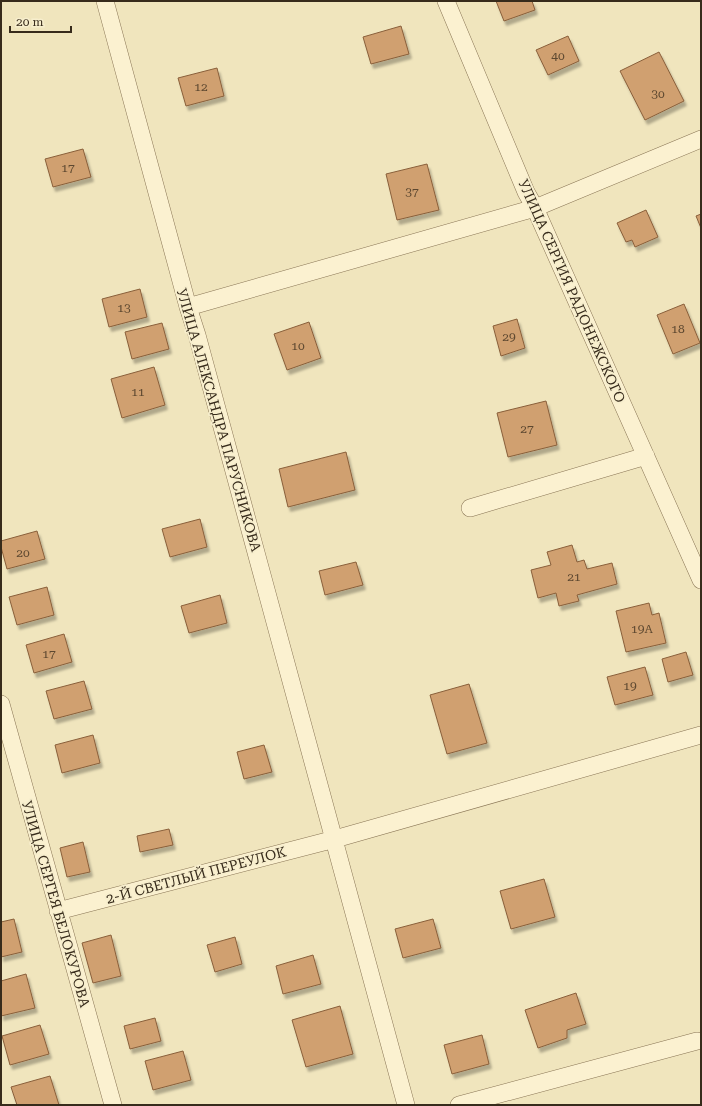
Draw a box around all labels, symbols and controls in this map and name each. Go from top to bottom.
scale bar [10,8,71,34]
text: 20 m [16,15,43,29]
house number: 40 [551,49,565,63]
house number: 12 [194,80,208,94]
house number: 30 [651,87,665,101]
house number: 17 [61,161,75,175]
street label: УЛИЦА СЕРГИЯ РАДОНЕЖСКОГО [515,177,629,405]
house number: 37 [405,185,419,199]
street label: УЛИЦА АЛЕКСАНДРА ПАРУСНИКОВА [174,286,264,554]
house number: 13 [117,301,131,315]
house number: 18 [671,322,685,336]
house number: 29 [502,330,516,344]
house number: 10 [291,339,305,353]
house number: 11 [131,385,145,399]
house number: 27 [520,422,534,436]
house number: 20 [16,546,30,560]
house number: 21 [567,570,581,584]
house number: 19А [631,622,654,636]
house number: 17 [42,647,56,661]
house number: 19 [623,679,637,693]
street label: УЛИЦА СЕРГЕЯ БЕЛОКУРОВА [19,799,93,1009]
street label: 2-Й СВЕТЛЫЙ ПЕРЕУЛОК [104,843,288,907]

